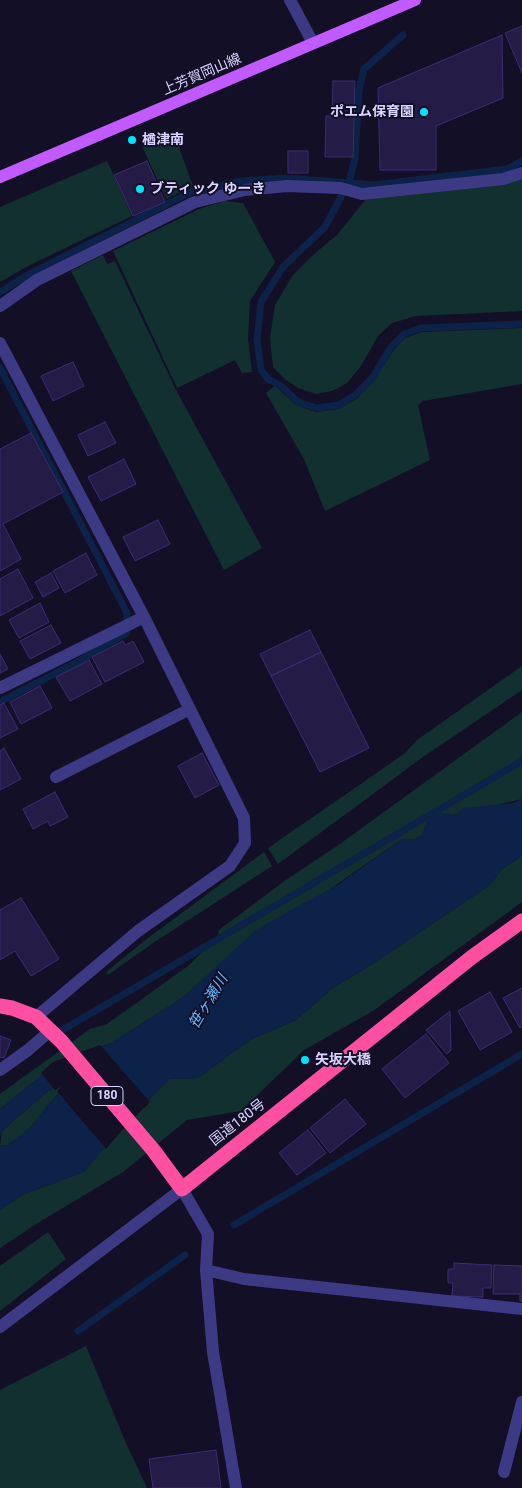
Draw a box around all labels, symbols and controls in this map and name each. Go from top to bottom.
street label: 上芳賀岡山線 [160,51,244,99]
place label: ポエム保育園 [330,104,414,120]
marker: ポエム保育園 [418,106,430,118]
place label: 楢津南 [142,132,184,148]
marker: 楢津南 [126,134,138,146]
place label: ブティック ゆーき [150,181,265,197]
marker: ブティック ゆーき [134,183,146,195]
water label: 笹ヶ瀬川 [186,972,232,1032]
place label: 矢坂大橋 [315,1052,371,1068]
marker: 矢坂大橋 [299,1054,311,1066]
road number: 180 [91,1086,123,1106]
street label: 国道180号 [207,1096,269,1150]

